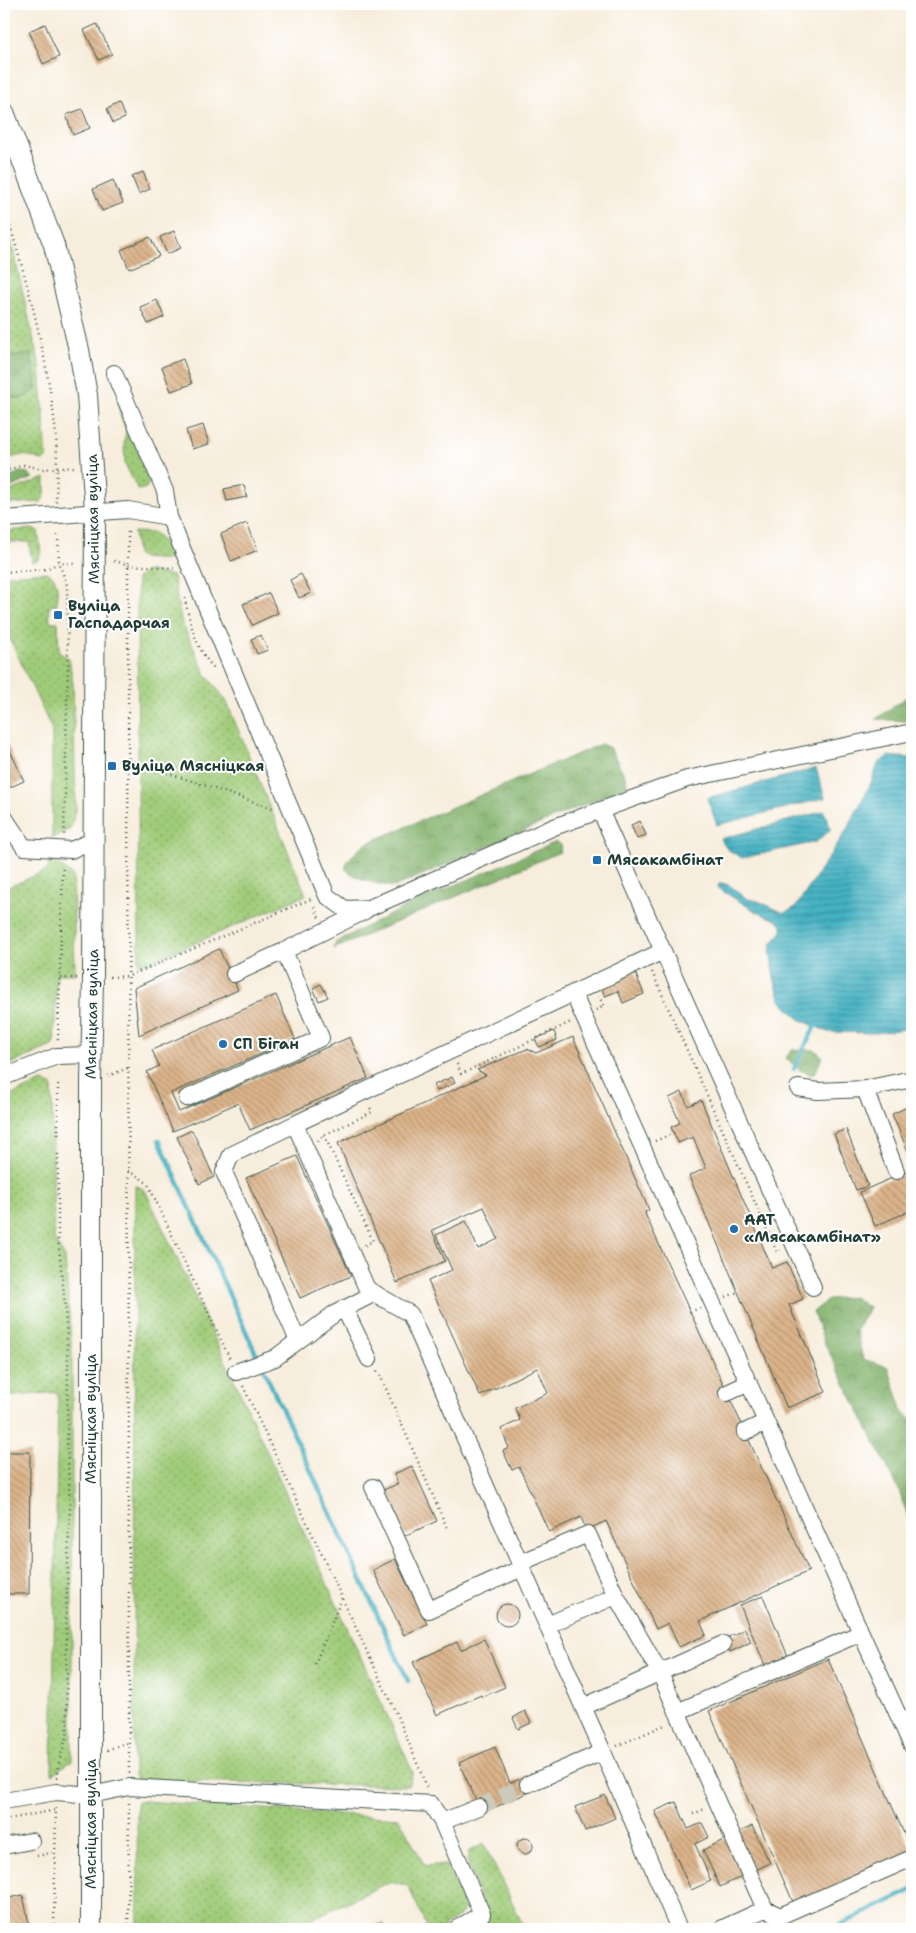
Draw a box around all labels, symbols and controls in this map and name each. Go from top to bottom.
street label: Мясніцкая вуліца [82,453,104,584]
place label: Вуліца Гаспадарчая [68,596,170,633]
marker: Вуліца Гаспадарчая [52,609,64,621]
place label: Вуліца Мясніцкая [122,756,264,776]
marker: Вуліца Мясніцкая [106,760,118,772]
place label: Мясакамбінат [607,850,724,870]
marker: Мясакамбінат [591,854,603,866]
street label: Мясніцкая вуліца [81,948,103,1079]
place label: СП Біган [233,1034,299,1054]
marker: СП Біган [217,1038,229,1050]
place label: ААТ «Мясакамбінат» [744,1210,881,1247]
marker: ААТ «Мясакамбінат» [728,1223,740,1235]
street label: Мясніцкая вуліца [81,1353,101,1484]
street label: Мясніцкая вуліца [81,1758,101,1889]

